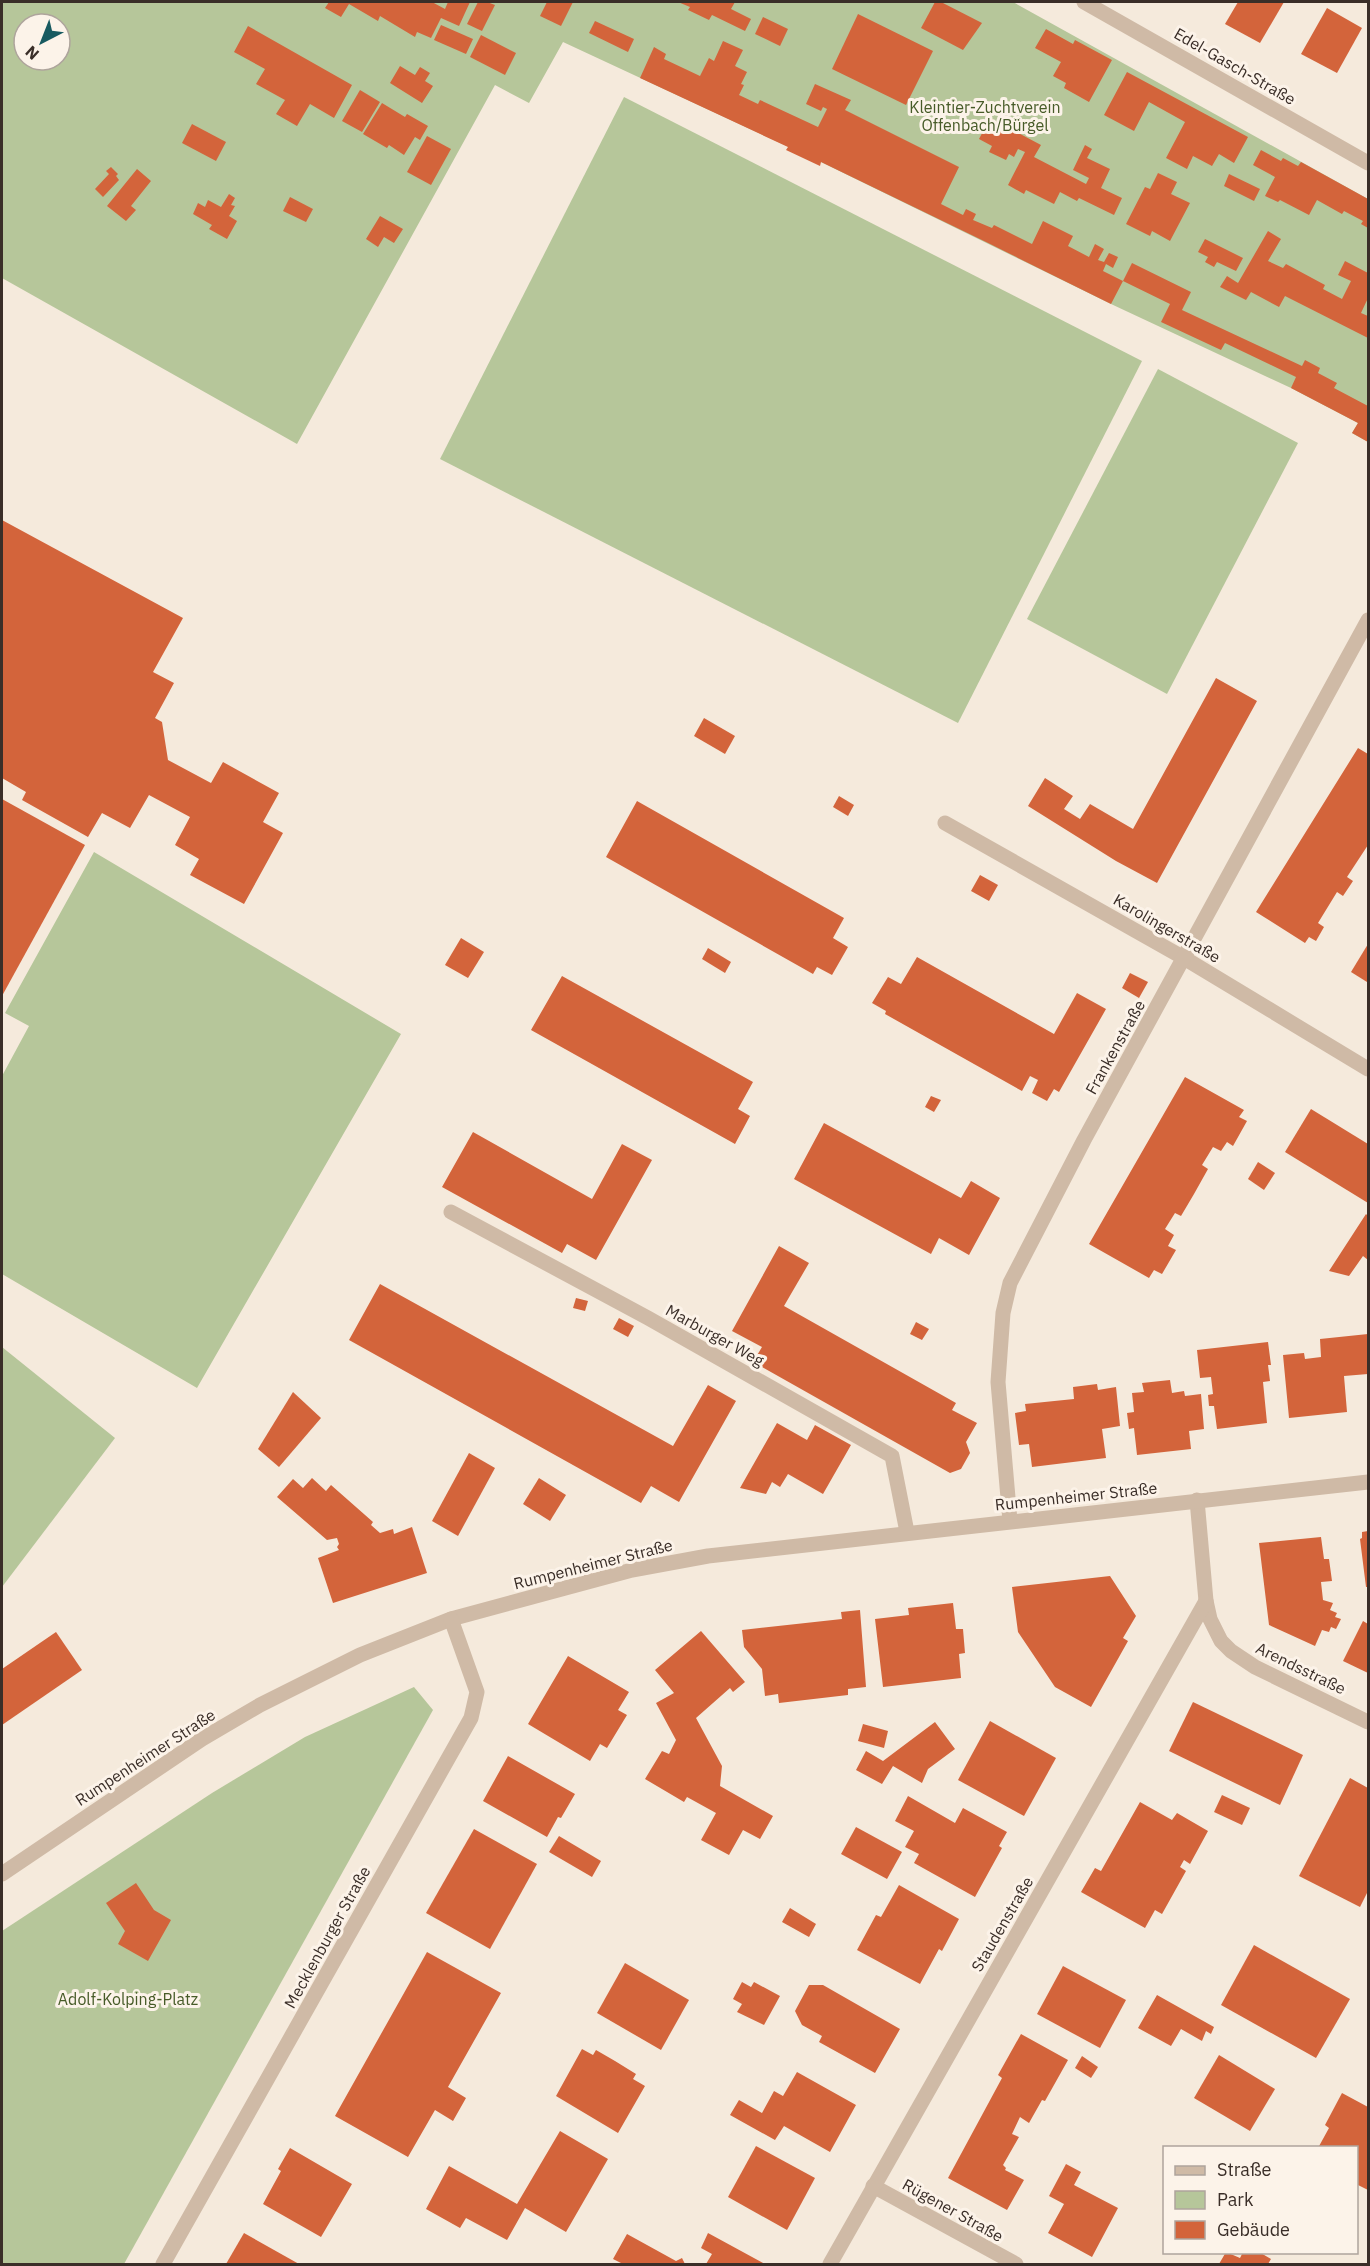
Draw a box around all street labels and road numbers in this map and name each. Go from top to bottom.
street label: Edel-Gasch-Straße [1171,23,1300,109]
street label: Karolingerstraße [1110,889,1224,967]
street label: Frankenstraße [1081,996,1149,1098]
street label: Marburger Weg [662,1300,768,1371]
street label: Rumpenheimer Straße [994,1478,1158,1514]
street label: Rumpenheimer Straße [511,1535,675,1593]
street label: Arendsstraße [1253,1638,1349,1698]
street label: Rumpenheimer Straße [71,1704,219,1810]
street label: Mecklenburger Straße [280,1862,374,2012]
street label: Staudenstraße [967,1873,1037,1975]
street label: Rügener Straße [899,2174,1007,2246]

